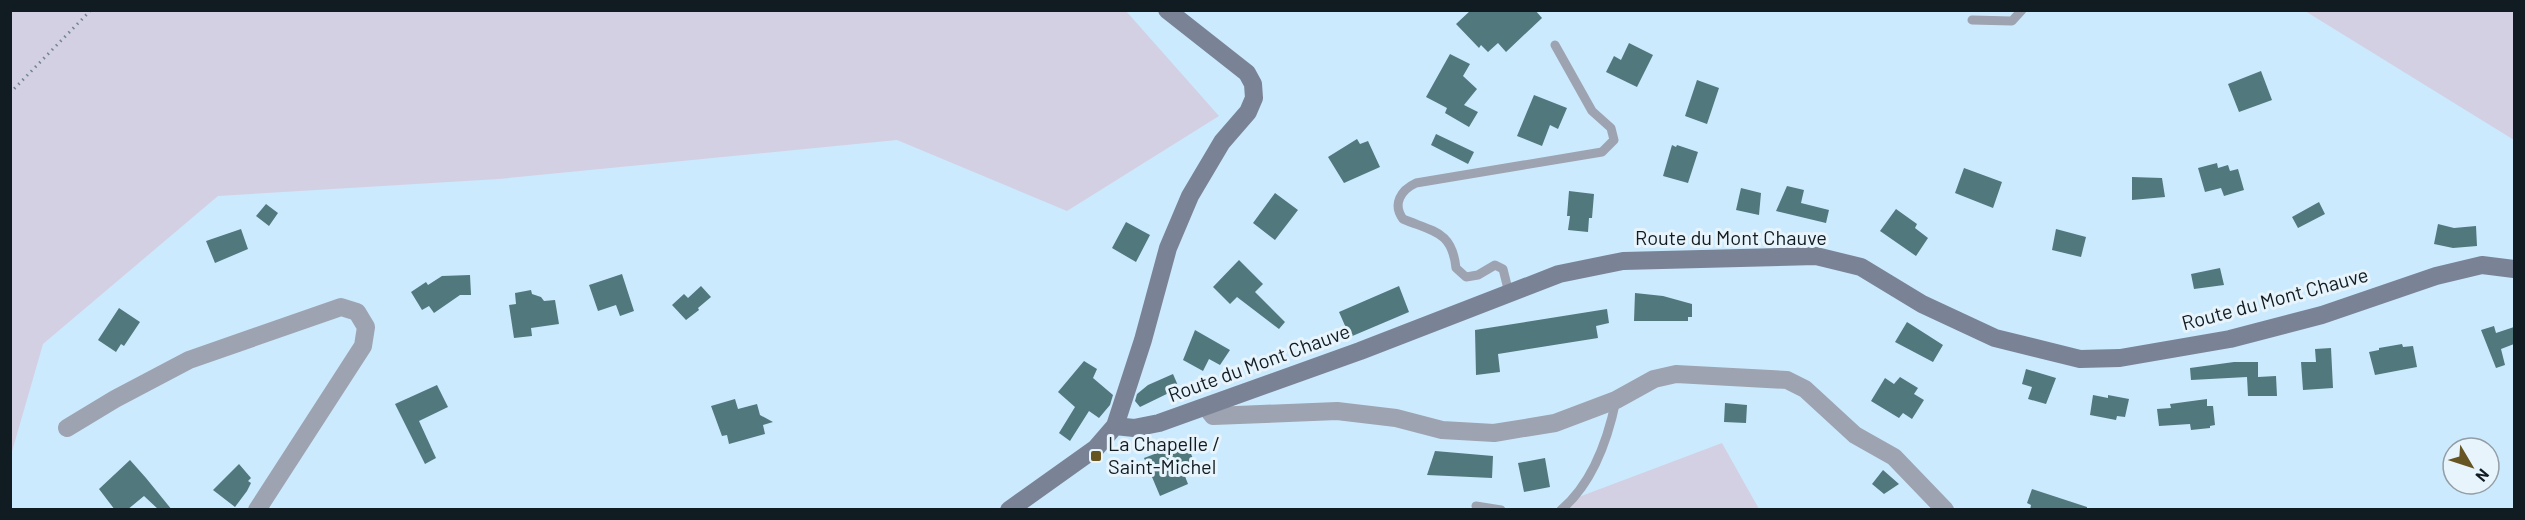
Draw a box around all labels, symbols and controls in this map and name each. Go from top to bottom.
street label: Route du Mont Chauve [1635,225,1827,249]
street label: Route du Mont Chauve [2179,262,2371,334]
street label: Route du Mont Chauve [1164,318,1353,406]
place label: La Chapelle / Saint-Michel [1108,431,1220,478]
north arrow [2441,436,2501,496]
marker: La Chapelle / Saint-Michel [1089,449,1103,463]
text: N [2472,466,2494,486]

